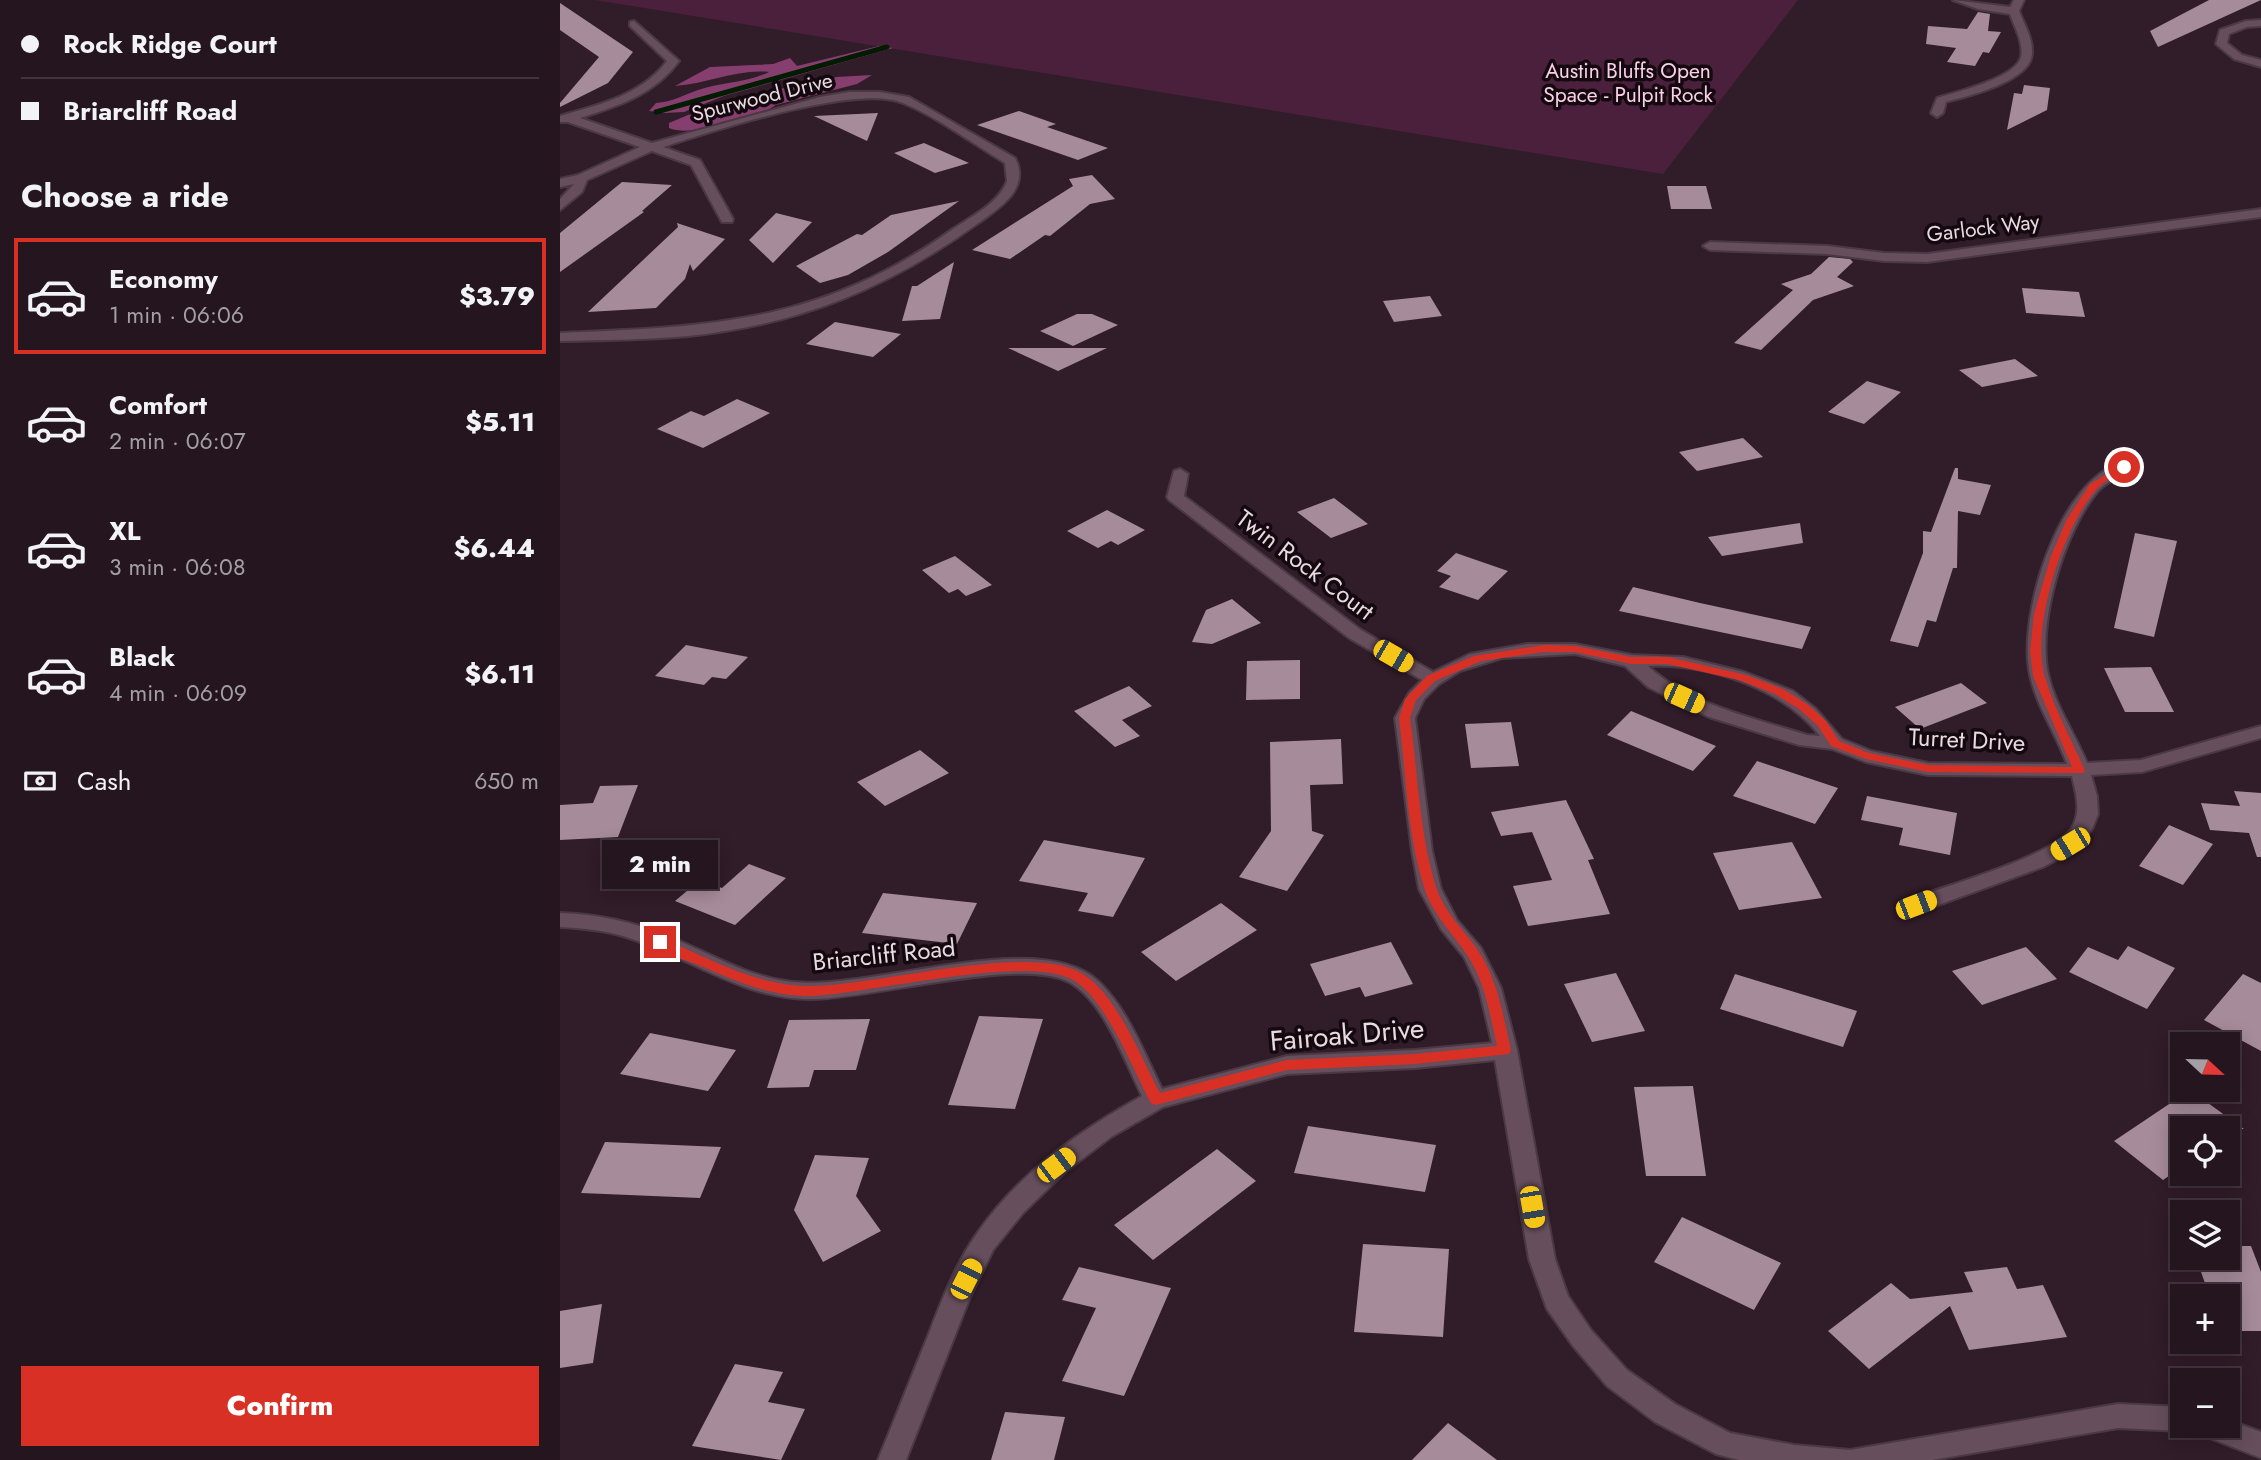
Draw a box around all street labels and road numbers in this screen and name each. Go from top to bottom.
street label: Spurwood Drive [688,65,836,129]
street label: Garlock Way [1925,206,2042,250]
street label: Twin Rock Court [1229,501,1382,628]
street label: Turret Drive [1908,719,2026,760]
street label: Briarcliff Road [811,930,957,979]
street label: Fairoak Drive [1268,1007,1426,1062]

